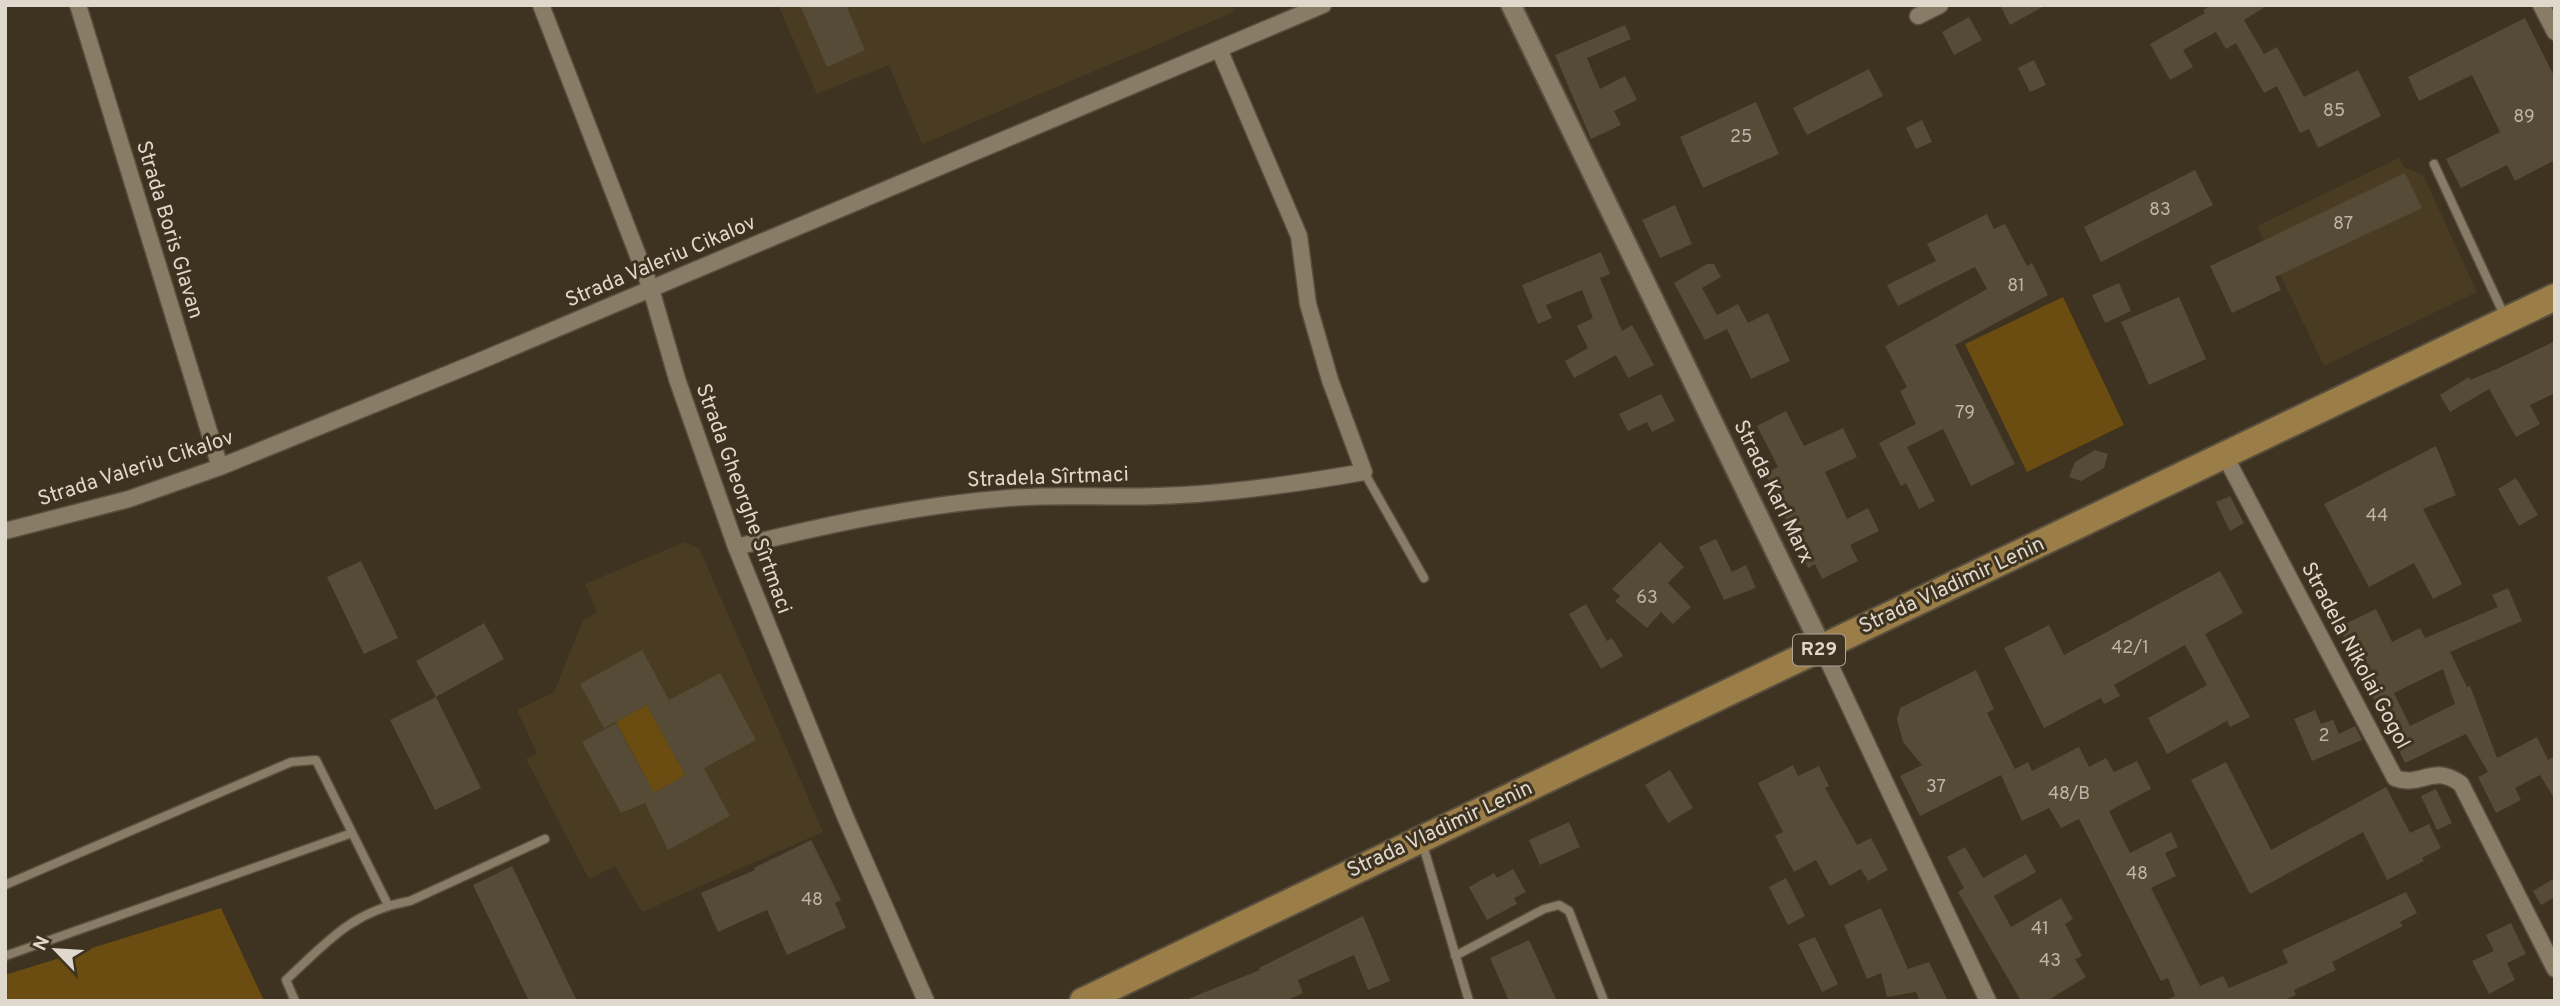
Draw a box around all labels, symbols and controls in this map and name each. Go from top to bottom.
house number: 85 [2323,100,2345,123]
house number: 89 [2513,106,2535,129]
house number: 25 [1730,126,1752,149]
street label: Strada Boris Glavan [129,138,209,322]
house number: 83 [2149,199,2171,222]
street label: Strada Valeriu Cikalov [562,210,761,314]
house number: 87 [2333,213,2353,236]
house number: 81 [2007,275,2025,298]
street label: Strada Gheorghe Sîrtmaci [689,380,797,618]
house number: 79 [1955,402,1975,425]
street label: Strada Karl Marx [1727,416,1819,568]
street label: Strada Valeriu Cikalov [35,425,238,513]
street label: Stradela Sîrtmaci [967,462,1129,494]
house number: 44 [2366,505,2388,528]
street label: Strada Vladimir Lenin [1855,531,2049,641]
street label: Stradela Nikolai Gogol [2294,558,2416,754]
house number: 63 [1636,587,1658,610]
road number: R29 [1793,635,1845,666]
house number: 42/1 [2111,637,2149,660]
house number: 2 [2318,725,2330,748]
street label: Strada Vladimir Lenin [1343,775,1537,885]
house number: 37 [1926,776,1946,799]
house number: 48/B [2048,783,2090,806]
house number: 48 [2126,863,2148,886]
house number: 48 [801,889,823,912]
north arrow [21,915,91,985]
house number: 41 [2031,918,2049,941]
text: N [29,932,56,955]
house number: 43 [2039,950,2061,973]

